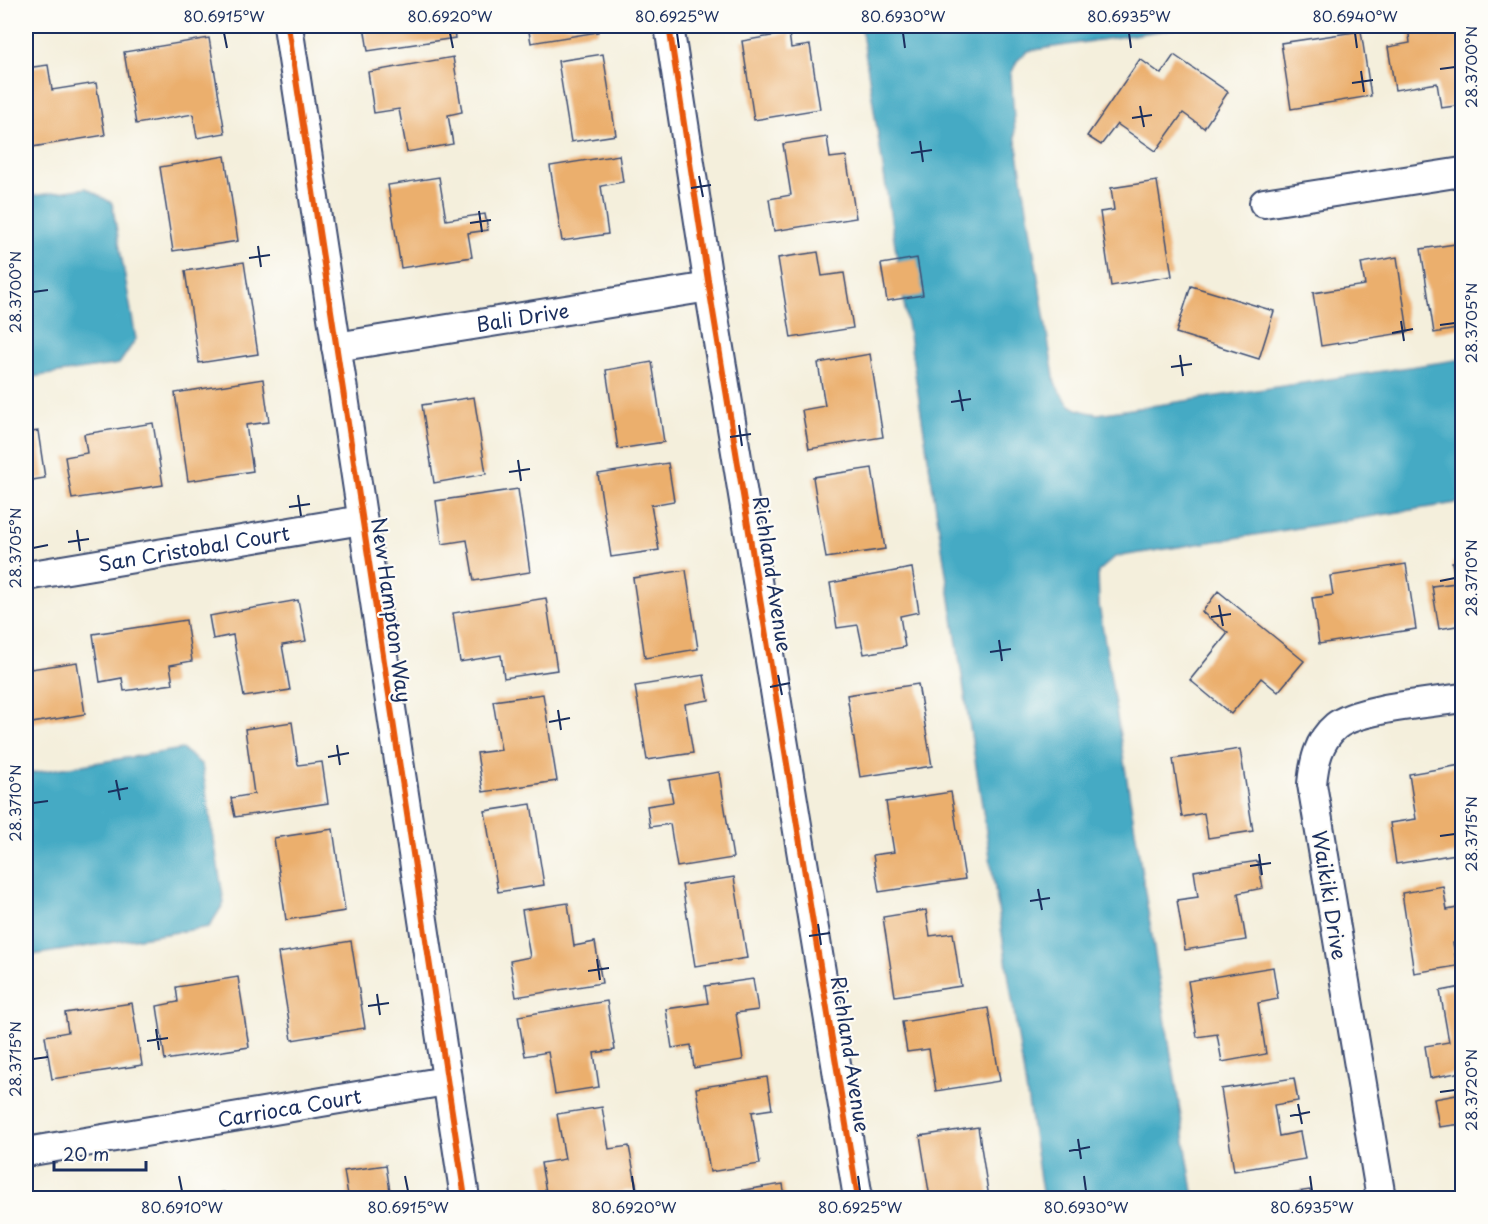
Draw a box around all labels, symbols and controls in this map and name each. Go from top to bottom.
text: 80.6915°W [183,4,265,27]
text: 80.6920°W [407,4,493,27]
text: 80.6925°W [635,4,720,27]
text: 80.6930°W [861,4,946,27]
text: 80.6935°W [1087,4,1171,27]
text: 80.6940°W [1312,4,1398,27]
text: 28.3700°N [1459,26,1482,108]
text: 28.3700°N [3,251,26,333]
text: 28.3705°N [1459,283,1482,363]
street label: Bali Drive [474,295,571,339]
street label: Richland Avenue [746,494,800,654]
text: 28.3705°N [3,508,26,588]
street label: New Hampton Way [364,515,420,705]
street label: San Cristobal Court [96,517,292,579]
text: 28.3710°N [1459,539,1482,617]
text: 28.3710°N [3,764,26,842]
text: 28.3715°N [1459,796,1482,872]
street label: Waikiki Drive [1305,828,1355,962]
street label: Richland Avenue [824,974,878,1134]
text: 28.3715°N [3,1021,26,1097]
text: 28.3720°N [1459,1049,1482,1131]
street label: Carrioca Court [215,1081,363,1134]
scale bar [54,1134,146,1172]
text: 20 m [63,1140,109,1167]
text: 80.6910°W [141,1195,224,1218]
text: 80.6915°W [367,1195,449,1218]
text: 80.6920°W [591,1195,677,1218]
text: 80.6925°W [818,1195,903,1218]
text: 80.6930°W [1044,1195,1129,1218]
text: 80.6935°W [1270,1195,1354,1218]

